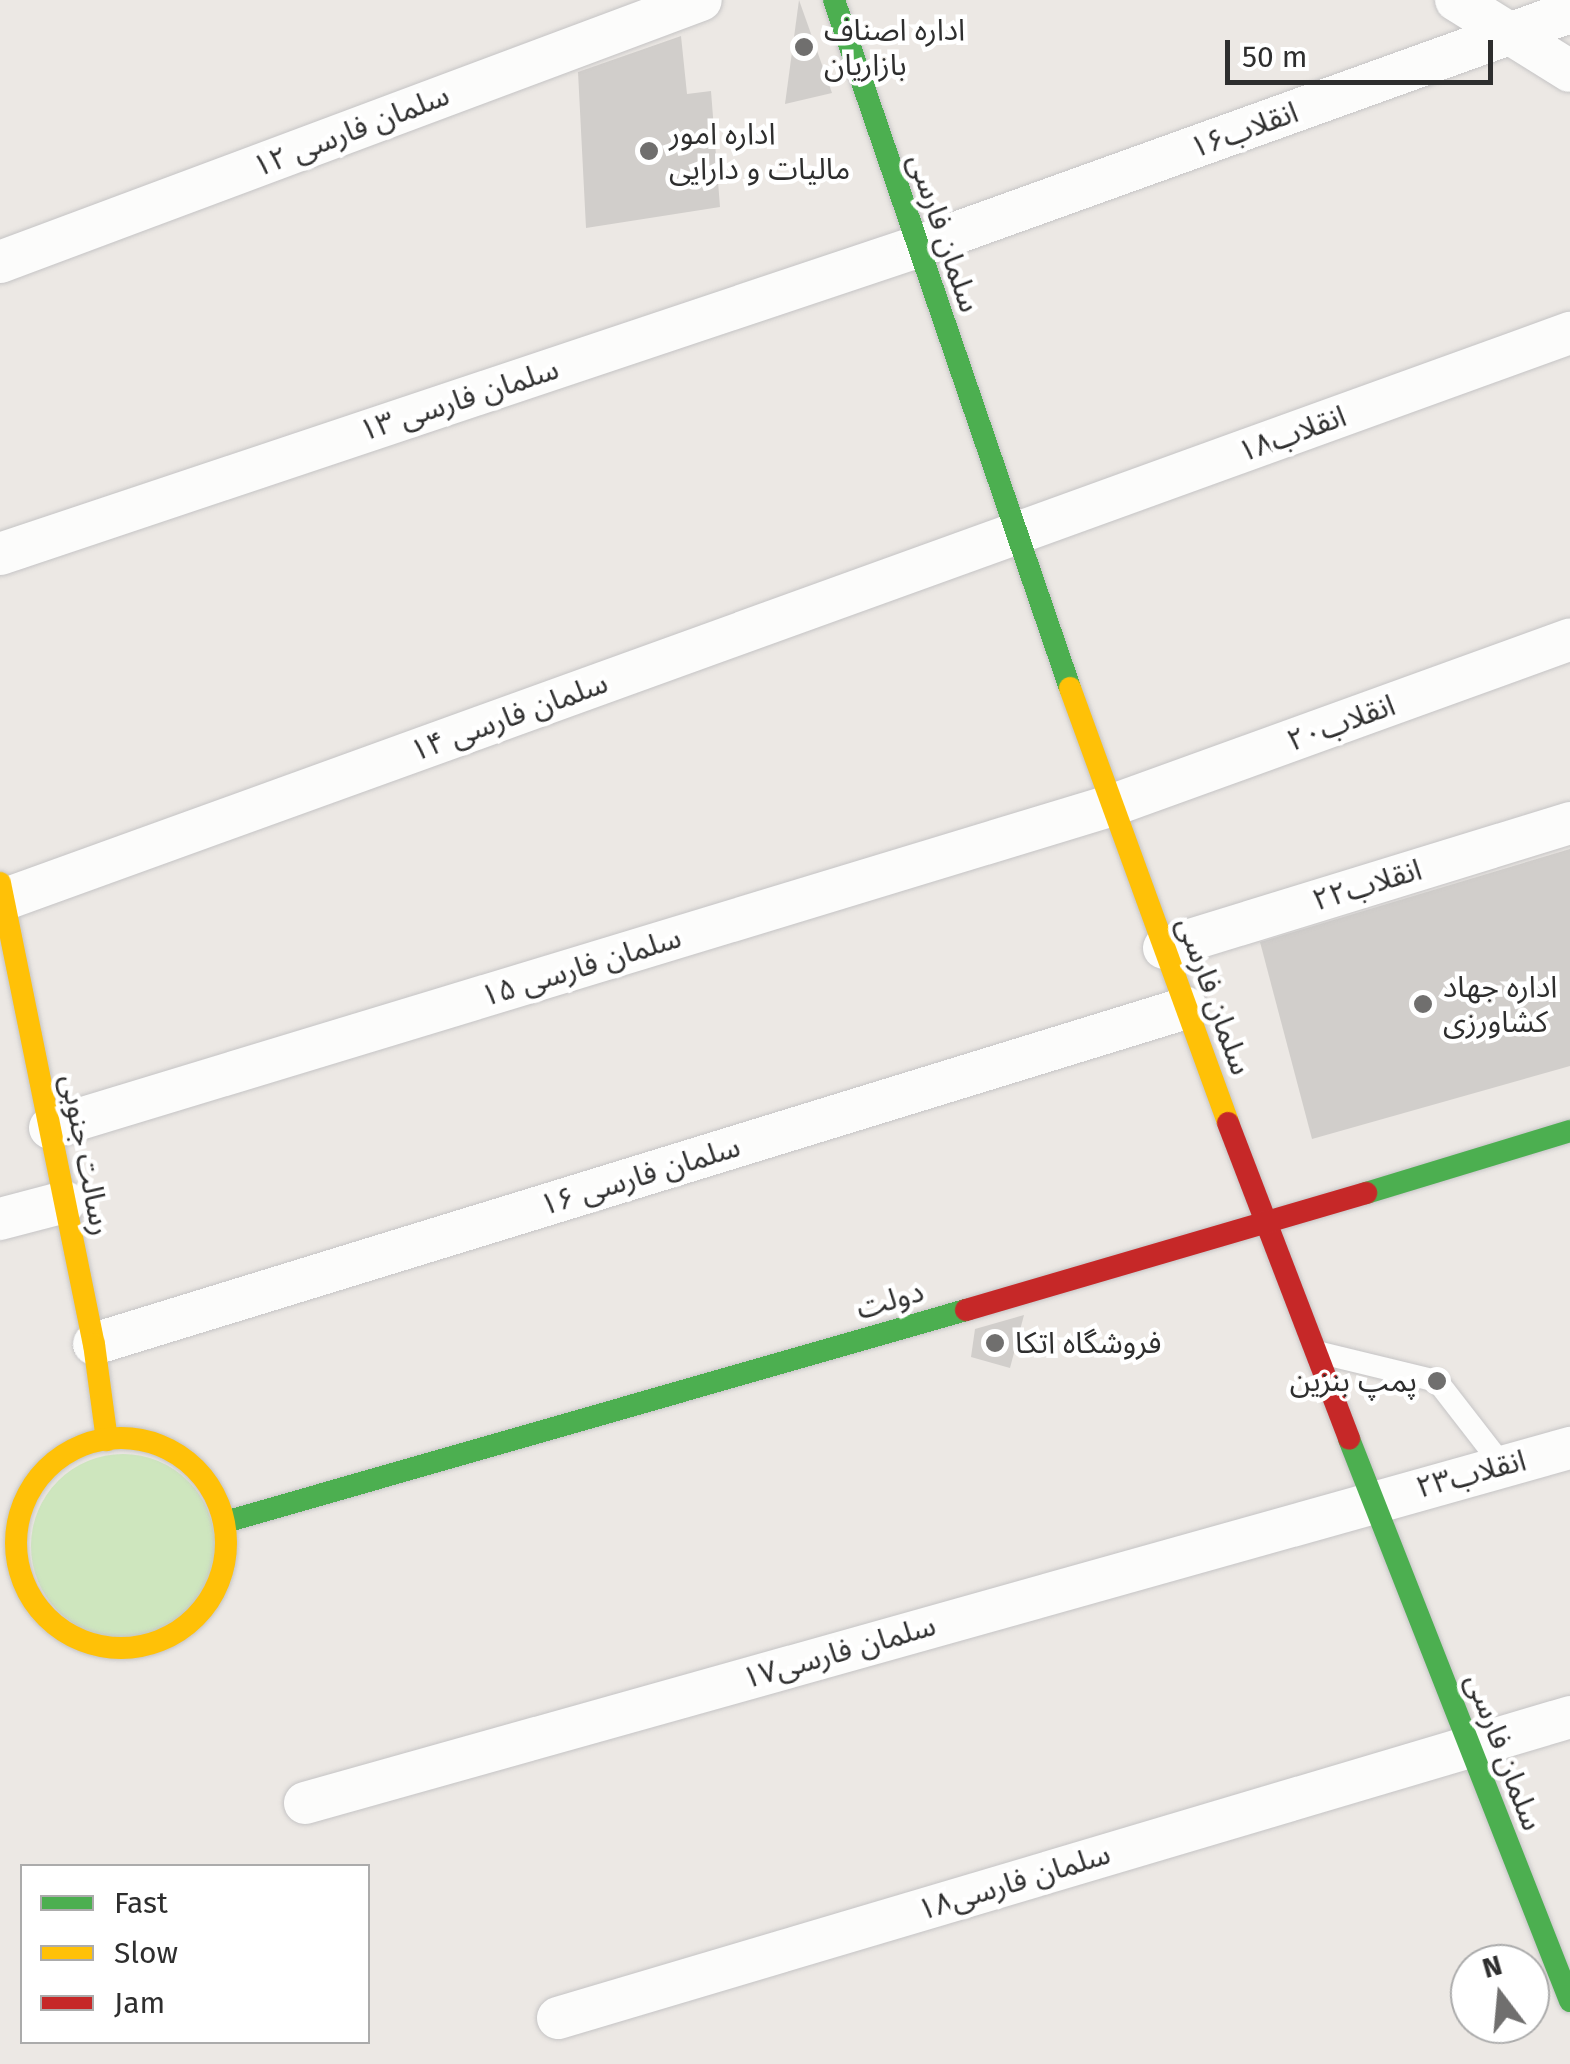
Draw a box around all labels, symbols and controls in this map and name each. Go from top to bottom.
place label: اداره اصناف بازاریان [824,12,965,82]
scale bar [1230,20,1498,82]
marker: اداره اصناف بازاریان [793,36,815,58]
text: 50 m [1242,39,1307,75]
street label: سلمان فارسی ۱۲ [248,77,454,185]
street label: انقلاب۱۶ [1185,94,1303,166]
place label: اداره امور مالیات و دارایی [669,116,850,186]
marker: اداره امور مالیات و دارایی [638,140,660,162]
street label: سلمان فارسی [900,149,988,317]
street label: سلمان فارسی ۱۳ [355,351,563,449]
street label: انقلاب۱۸ [1233,398,1351,470]
street label: سلمان فارسی ۱۴ [405,665,613,769]
street label: انقلاب۲۰ [1282,687,1400,759]
street label: انقلاب۲۲ [1308,851,1426,919]
street label: سلمان فارسی [1169,912,1259,1080]
street label: سلمان فارسی ۱۵ [477,919,685,1015]
place label: اداره جهاد کشاورزی [1443,969,1557,1040]
marker: اداره جهاد کشاورزی [1412,993,1434,1015]
street label: رسالت جنوبی [53,1071,119,1239]
street label: سلمان فارسی ۱۶ [536,1128,744,1224]
street label: دولت [852,1273,928,1327]
place label: فروشگاه اتکا [1015,1325,1161,1361]
marker: فروشگاه اتکا [984,1332,1006,1354]
place label: پمپ بنزین [1290,1363,1417,1399]
marker: پمپ بنزین [1426,1370,1448,1392]
street label: انقلاب۲۳ [1412,1442,1530,1506]
street label: سلمان فارسی۱۷ [738,1607,940,1697]
street label: سلمان فارسی [1458,1669,1550,1835]
street label: سلمان فارسی۱۸ [913,1836,1115,1928]
legend [20,1864,370,2044]
text: Fast [114,1885,168,1921]
text: Slow [114,1935,178,1971]
north arrow [1450,1944,1550,2044]
text: N [1479,1948,1506,1985]
text: Jam [114,1985,165,2021]

